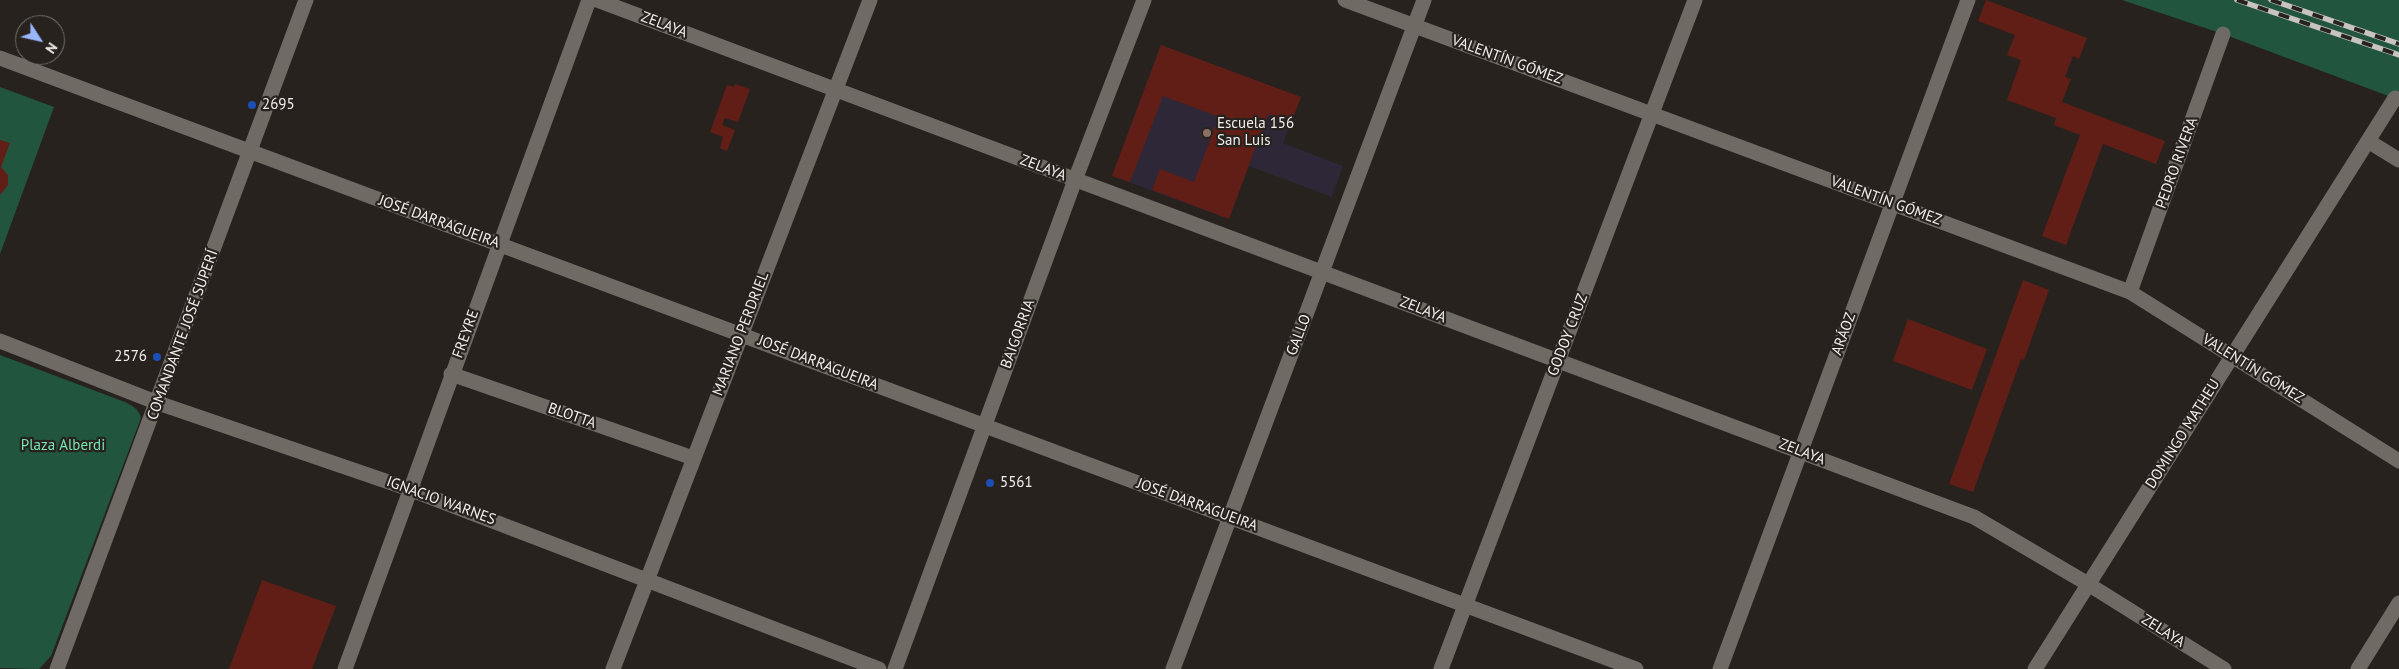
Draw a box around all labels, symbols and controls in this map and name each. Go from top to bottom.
street label: ZELAYA [638,8,690,42]
north arrow [15,15,65,65]
street label: VALENTÍN GÓMEZ [1449,32,1565,88]
text: N [41,39,61,57]
place label: 2695 [262,96,295,114]
marker: 2695 [246,99,258,111]
place label: Escuela 156 San Luis [1217,115,1294,150]
street label: PEDRO RIVERA [2152,115,2202,211]
marker: Escuela 156 San Luis [1201,127,1213,139]
street label: ZELAYA [1017,151,1069,185]
street label: VALENTÍN GÓMEZ [1828,173,1944,229]
street label: JOSÉ DARRAGUEIRA [376,192,502,252]
street label: COMANDANTE JOSÉ SUPERÍ [144,247,222,423]
street label: MARIANO PERDRIEL [709,269,773,399]
street label: GODOY CRUZ [1544,291,1592,379]
street label: ZELAYA [1397,293,1449,327]
street label: BAIGORRIA [997,297,1039,371]
street label: FREYRE [449,307,483,361]
street label: ARÁOZ [1828,310,1860,358]
street label: GALLO [1283,312,1315,358]
street label: VALENTÍN GÓMEZ [2199,330,2307,408]
street label: JOSÉ DARRAGUEIRA [755,332,881,394]
place label: 2576 [114,348,147,366]
marker: 2576 [151,351,163,363]
street label: DOMINGO MATHEU [2142,376,2224,492]
street label: BLOTTA [546,399,598,433]
street label: ZELAYA [1776,435,1828,469]
park label: Plaza Alberdi [21,437,105,455]
street label: IGNACIO WARNES [384,473,498,529]
place label: 5561 [1000,474,1033,492]
street label: JOSÉ DARRAGUEIRA [1134,475,1260,535]
marker: 5561 [984,477,996,489]
street label: ZELAYA [2138,611,2188,651]

